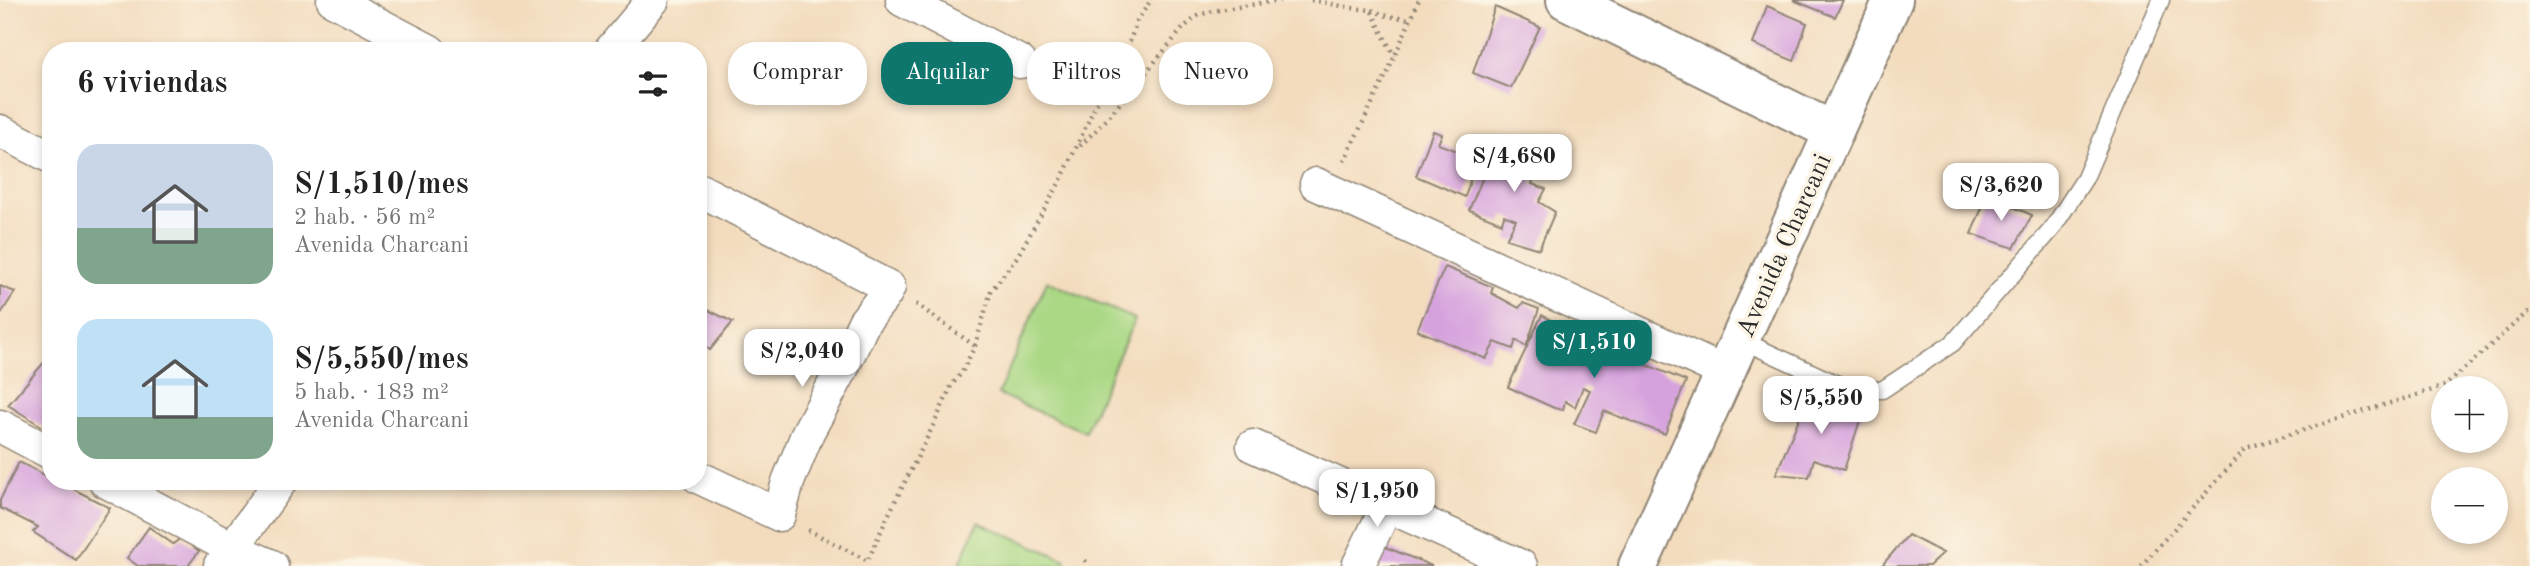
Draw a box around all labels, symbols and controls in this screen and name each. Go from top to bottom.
chip: Comprar [728,42,867,105]
chip: Alquilar [881,42,1013,105]
chip: Filtros [1027,42,1145,105]
chip: Nuevo [1159,42,1273,105]
icon: filters [634,65,672,103]
text: 6 viviendas [77,69,227,99]
pin: S/4,680 [1449,134,1579,194]
text: S/4,680 [1472,145,1556,168]
street label: Avenida Charcani [1733,150,1837,341]
pin: S/3,620 [1936,164,2066,223]
text: S/1,510/mes [294,170,469,200]
icon: home [133,172,217,256]
text: S/3,620 [1959,174,2043,197]
text: 2 hab. · 56 m² [294,206,435,229]
text: Avenida Charcani [294,234,469,257]
pin: S/1,510 [1529,320,1659,380]
pin: S/2,040 [737,330,867,389]
text: S/1,510 [1552,331,1636,354]
text: S/2,040 [760,340,844,363]
text: S/5,550/mes [294,345,469,375]
icon: home [133,347,217,431]
pin: S/5,550 [1756,376,1886,436]
map controls [2431,376,2508,544]
button: + [2431,376,2508,453]
text: 5 hab. · 183 m² [294,381,449,404]
text: S/5,550 [1779,387,1863,410]
text: Avenida Charcani [294,409,469,432]
button: − [2431,467,2508,544]
pin: S/1,950 [1312,470,1442,529]
text: S/1,950 [1335,480,1419,503]

